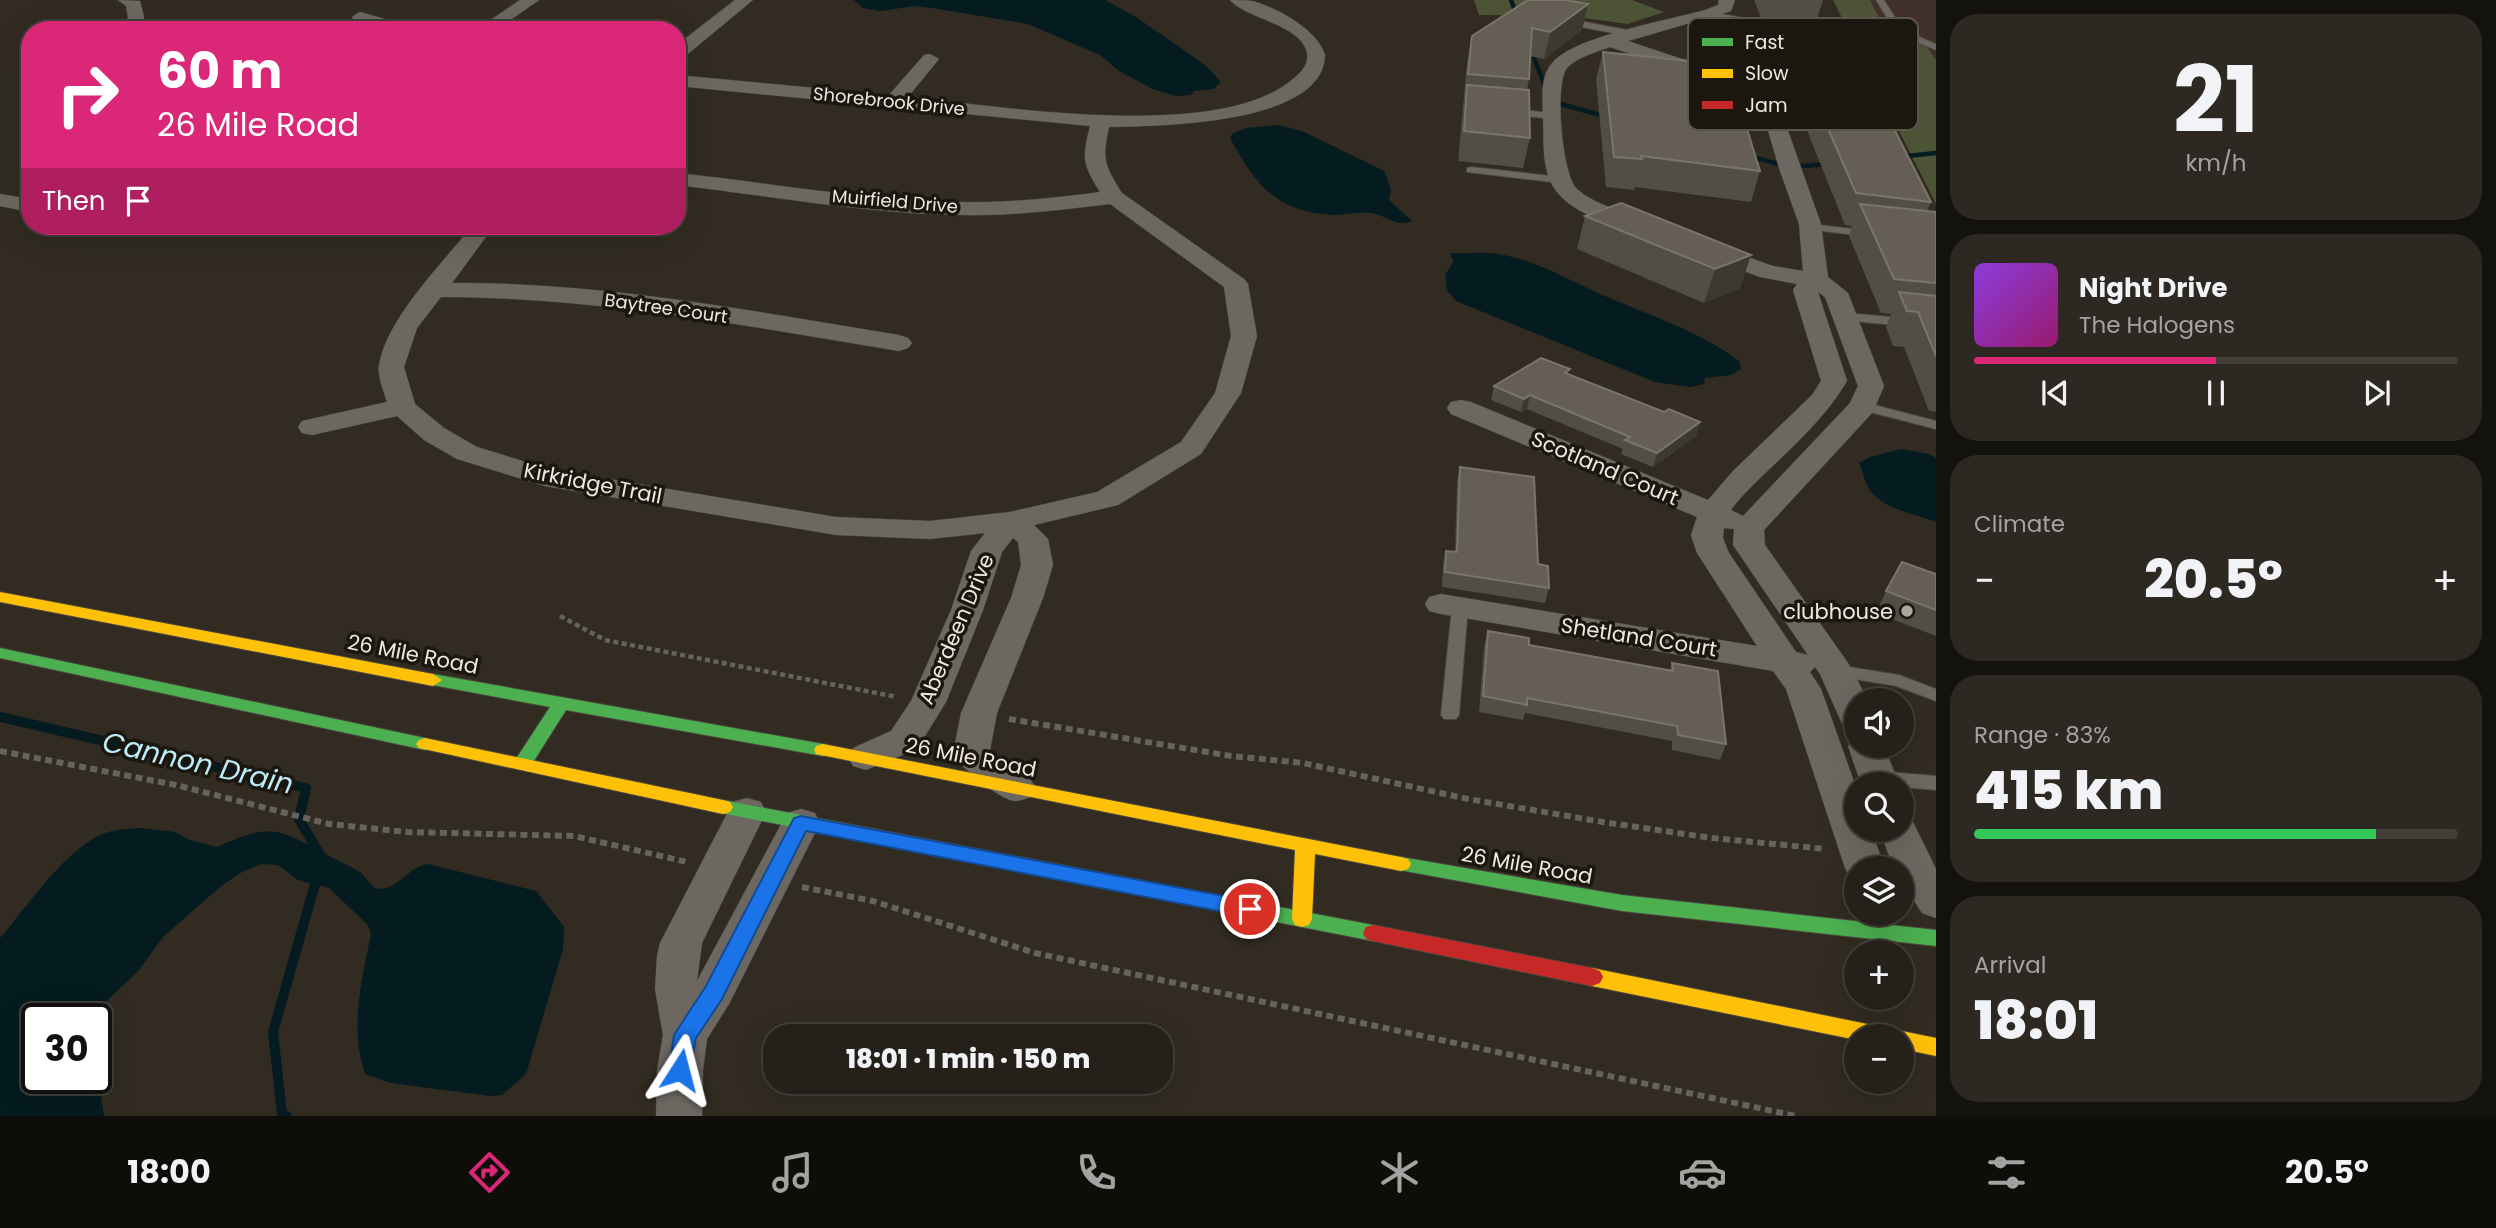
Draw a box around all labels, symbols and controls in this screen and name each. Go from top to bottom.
legend [1688,18,1918,130]
text: Fast [1745,29,1784,56]
text: 21 [2173,36,2259,164]
text: 60 m [157,37,282,105]
icon: right [42,49,133,140]
text: Slow [1745,60,1789,87]
street label: Shorebrook Drive [812,81,966,121]
text: Jam [1745,92,1787,119]
text: 26 Mile Road [157,102,359,147]
text: km/h [2185,147,2247,179]
icon: arrive [119,182,157,220]
text: Then [42,183,105,219]
street label: Muirfield Drive [831,183,959,219]
text: Night Drive [2079,270,2227,306]
street label: Baytree Court [603,287,729,329]
text: The Halogens [2079,309,2235,341]
icon: previous [2036,374,2074,412]
icon: pause [2197,374,2235,412]
icon: next [2358,374,2396,412]
street label: Scotland Court [1527,424,1683,512]
street label: Kirkridge Trail [521,455,665,511]
text: Climate [1974,508,2065,540]
text: 20.5° [2144,543,2283,616]
street label: Aberdeen Drive [911,549,1001,709]
text: − [1974,554,1995,607]
text: + [2432,554,2458,607]
place label: clubhouse [1783,597,1893,626]
marker: clubhouse [1899,603,1915,619]
street label: Shetland Court [1559,610,1719,664]
street label: 26 Mile Road [345,627,481,681]
map controls [1844,688,1914,1094]
button: sound [1844,688,1914,758]
text: Range · 83% [1974,719,2111,751]
water label: Cannon Drain [99,722,297,804]
street label: 26 Mile Road [903,730,1039,784]
text: 415 km [1974,754,2163,827]
button: search [1844,772,1914,842]
street label: 26 Mile Road [1459,839,1595,891]
button: layers [1844,856,1914,926]
pin [1220,879,1280,939]
icon: arrive [1231,890,1269,928]
button: + [1844,940,1914,1010]
text: Arrival [1974,949,2046,981]
text: 18:01 [1974,984,2098,1057]
speed limit sign: 30 [21,1003,112,1094]
button: − [1844,1024,1914,1094]
position arrow [643,1033,717,1107]
text: 18:01 · 1 min · 150 m [846,1041,1090,1077]
icon: directions [465,1148,514,1197]
icon: music [768,1148,817,1197]
icon: phone [1072,1148,1121,1197]
icon: climate [1375,1148,1424,1197]
icon: car [1678,1148,1727,1197]
icon: filters [1982,1148,2031,1197]
text: 18:00 [127,1149,211,1194]
text: 20.5° [2285,1149,2369,1194]

